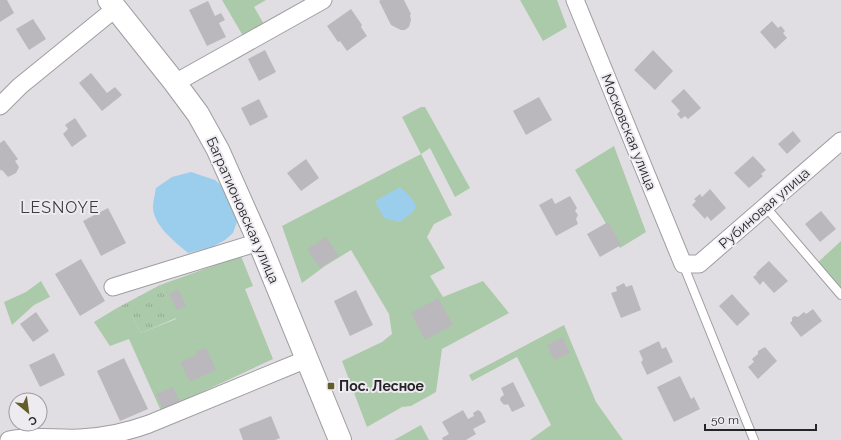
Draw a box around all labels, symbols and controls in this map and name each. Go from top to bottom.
street label: Московская улица [598,72,660,192]
street label: Багратионовская улица [203,134,283,286]
street label: Рубиновая улица [715,164,813,252]
district label: LESNOYE [20,198,100,217]
place label: Пос. Лесное [339,378,425,394]
marker: Пос. Лесное [326,381,336,391]
north arrow [8,392,48,432]
scale bar [705,406,816,432]
text: С [26,413,39,428]
text: 50 m [711,413,739,427]

